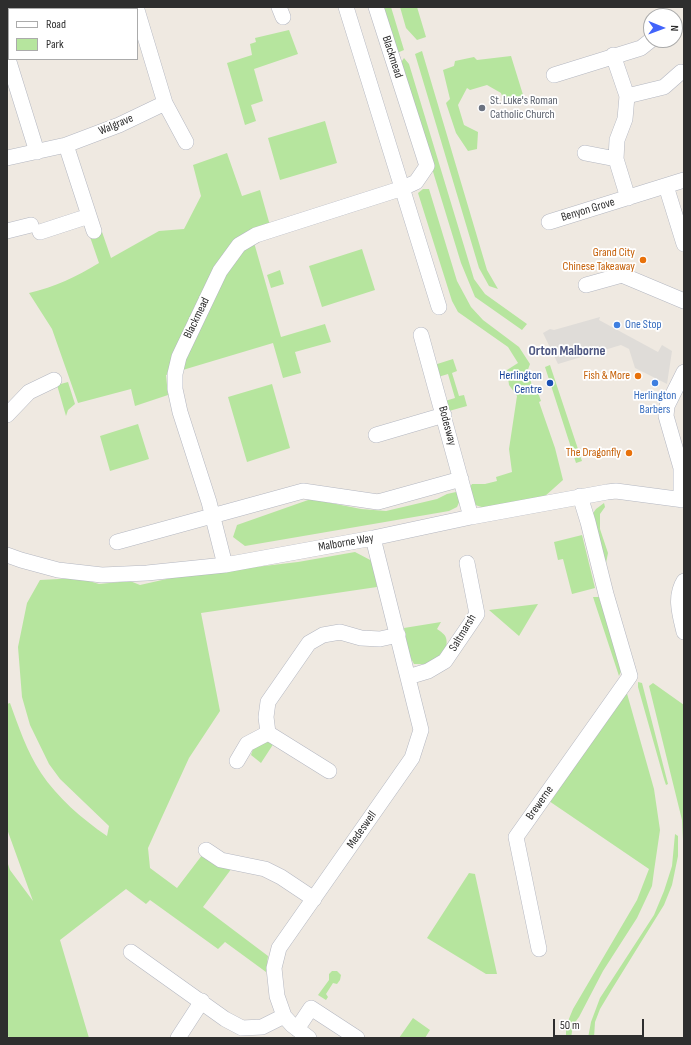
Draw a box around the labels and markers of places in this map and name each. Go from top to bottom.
place label: St. Luke's Roman Catholic Church [490,94,558,122]
marker: St. Luke's Roman Catholic Church [477,103,487,113]
place label: Grand City Chinese Takeaway [563,246,635,274]
marker: Grand City Chinese Takeaway [638,255,648,265]
place label: One Stop [625,318,661,332]
marker: One Stop [612,320,622,330]
place label: Herlington Centre [499,369,542,397]
place label: Fish & More [584,369,630,383]
marker: Fish & More [633,371,643,381]
marker: Herlington Centre [545,378,555,388]
marker: Herlington Barbers [650,378,660,388]
place label: Herlington Barbers [634,389,676,417]
place label: The Dragonfly [566,446,621,460]
marker: The Dragonfly [624,448,634,458]

